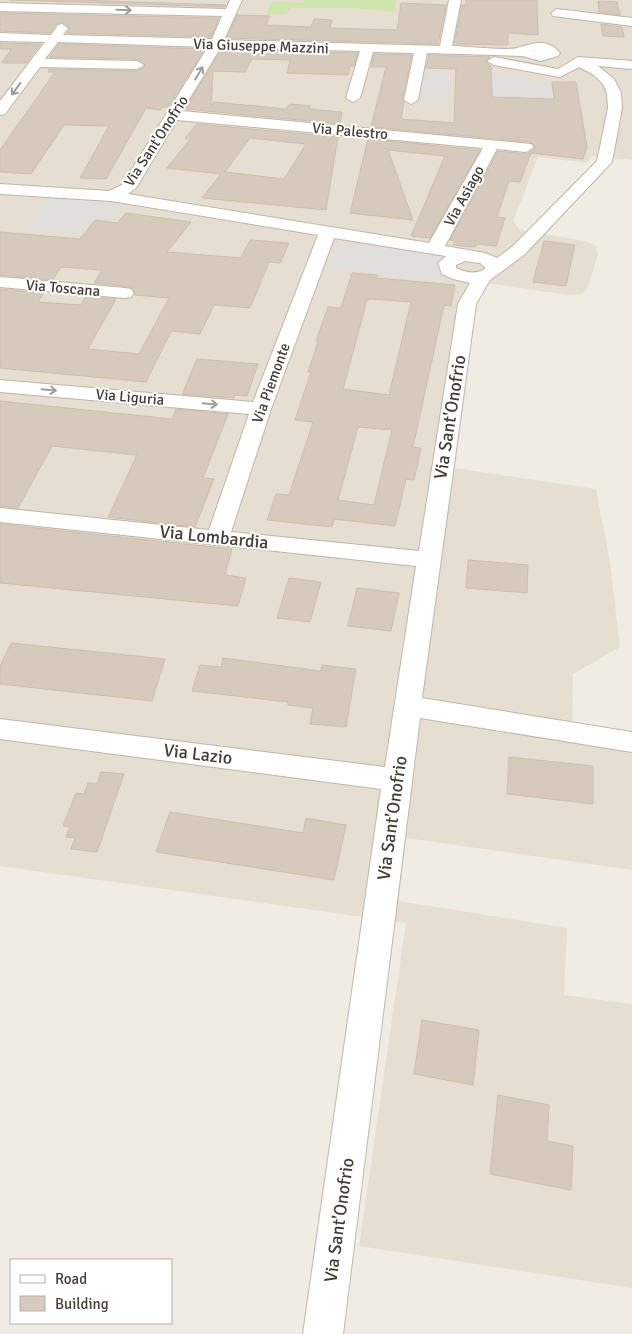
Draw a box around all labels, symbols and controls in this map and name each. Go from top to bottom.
one-way arrow [116,5,132,15]
street label: Via Giuseppe Mazzini [193,35,329,57]
one-way arrow [194,66,204,80]
one-way arrow [11,82,22,95]
street label: Via Sant'Onofrio [120,92,192,190]
street label: Via Palestro [311,119,389,143]
street label: Via Asiago [440,162,488,230]
street label: Via Toscana [25,276,101,300]
street label: Via Piemonte [248,340,294,426]
street label: Via Sant'Onofrio [429,353,471,481]
one-way arrow [40,385,56,395]
street label: Via Liguria [95,385,165,409]
one-way arrow [202,400,218,409]
street label: Via Lombardia [158,520,270,554]
street label: Via Lazio [162,739,234,769]
street label: Via Sant'Onofrio [372,754,412,882]
street label: Via Sant'Onofrio [319,1156,359,1284]
legend [10,1259,172,1324]
text: Road [55,1270,87,1288]
text: Building [55,1295,109,1313]

